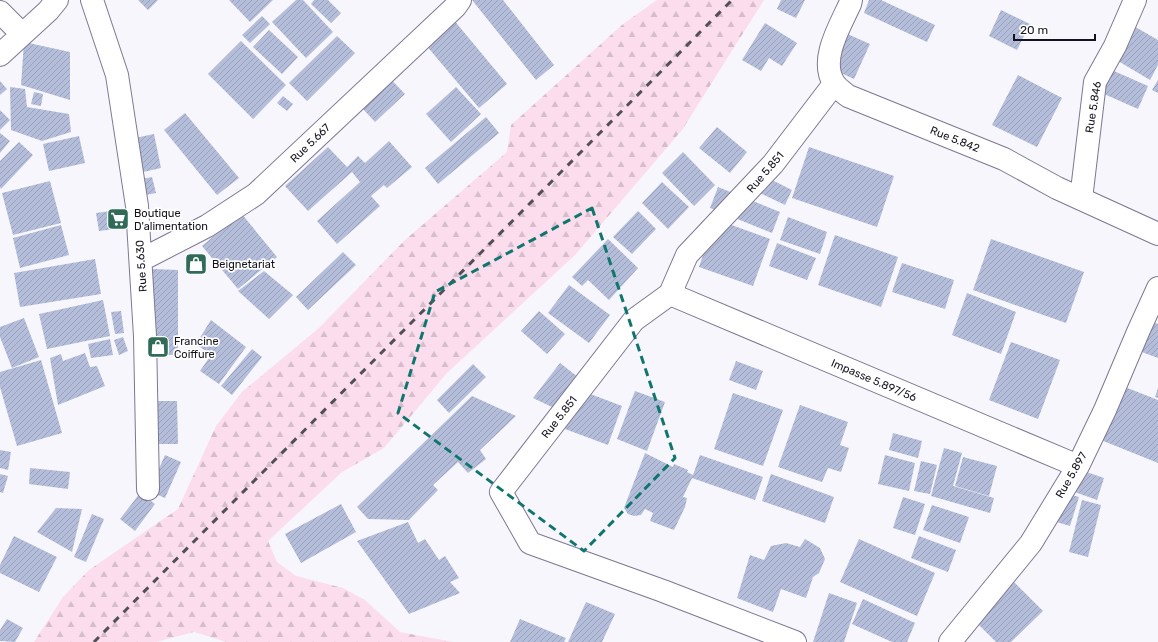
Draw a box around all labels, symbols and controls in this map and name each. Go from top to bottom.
scale bar [1014,16,1095,42]
text: 20 m [1020,23,1048,37]
street label: Rue 5.846 [1083,80,1104,134]
street label: Rue 5.667 [288,121,333,166]
street label: Rue 5.842 [928,124,981,155]
street label: Rue 5.851 [744,149,787,195]
supermarket icon: Boutique D'alimentation [105,206,131,232]
place label: Boutique D'alimentation [134,207,208,233]
street label: Rue 5.630 [133,240,150,292]
shop icon: Beignetariat [183,251,209,277]
place label: Beignetariat [212,258,276,271]
shop icon: Francine Coiffure [145,334,171,360]
place label: Francine Coiffure [174,335,219,361]
street label: Impasse 5.897/56 [829,357,919,404]
street label: Rue 5.851 [539,394,580,441]
street label: Rue 5.897 [1053,450,1090,501]

